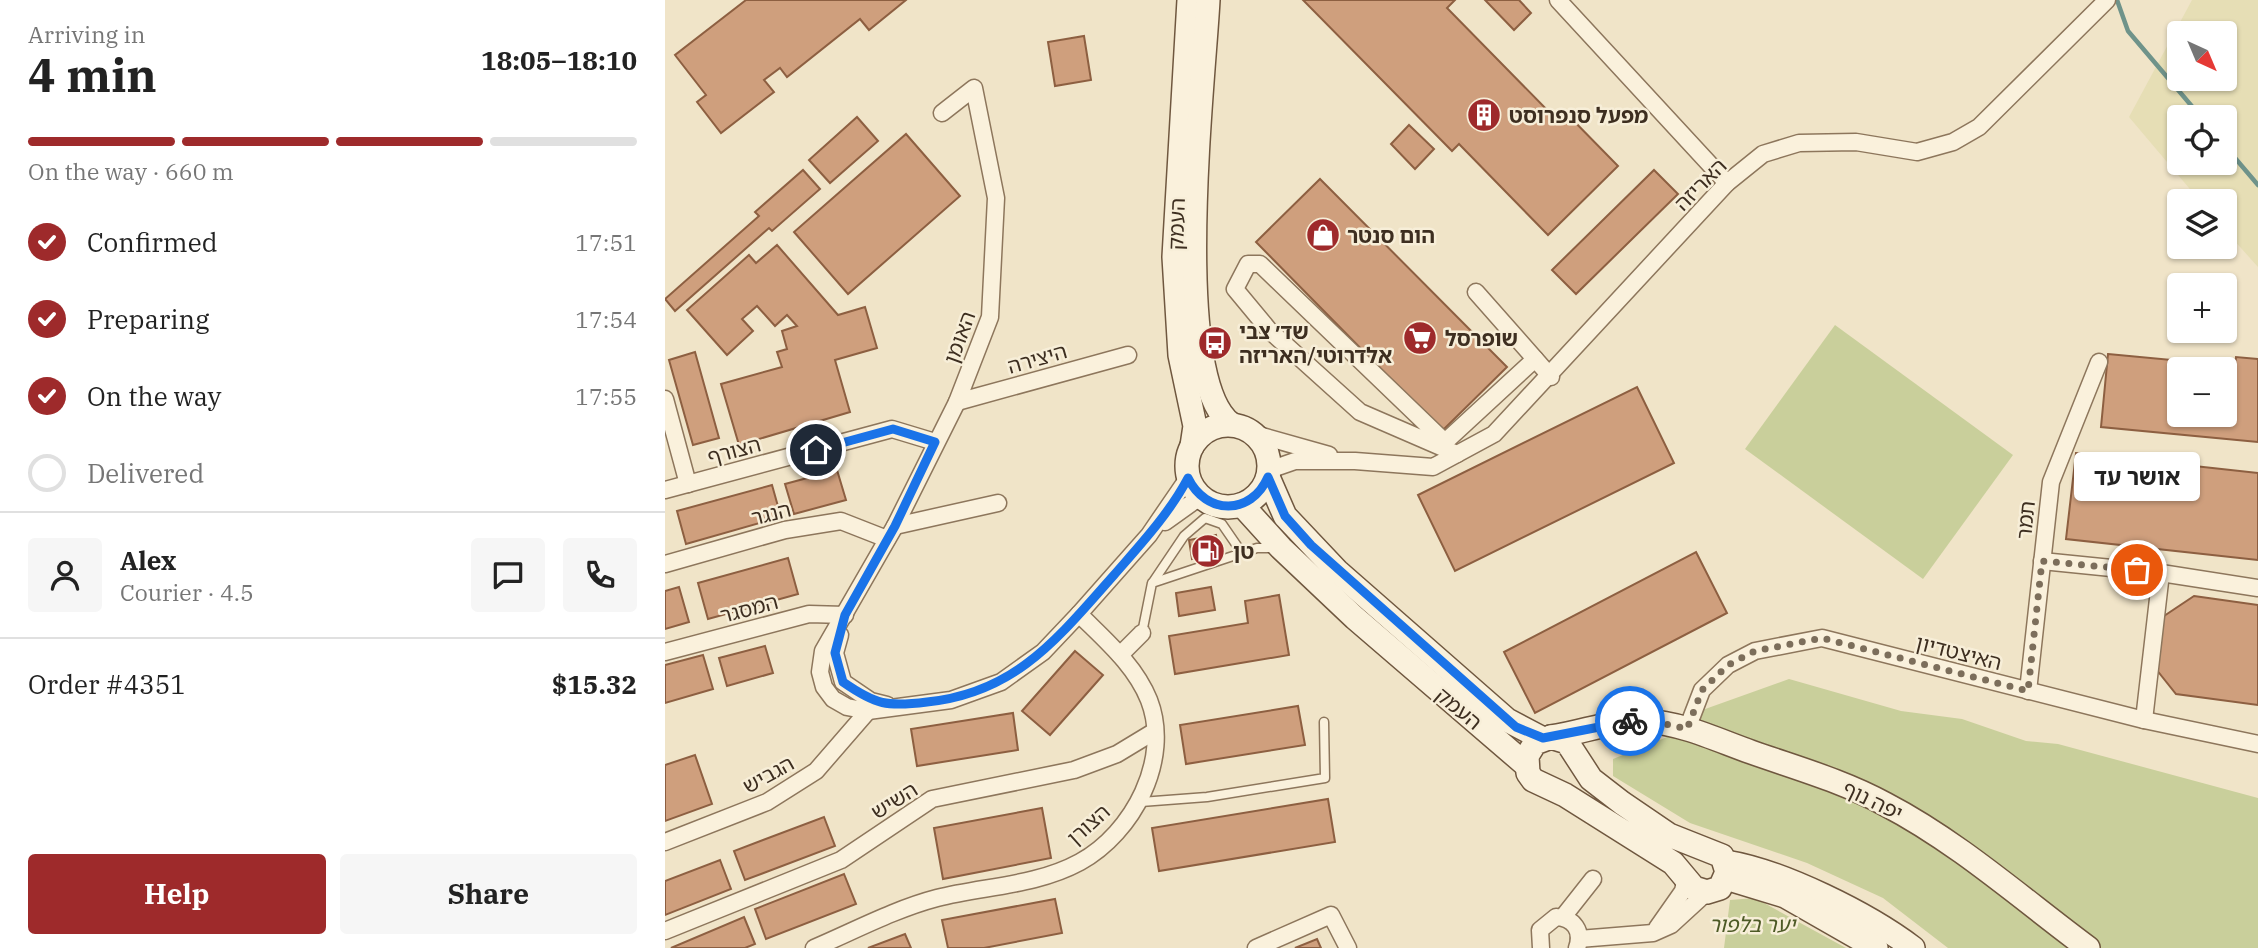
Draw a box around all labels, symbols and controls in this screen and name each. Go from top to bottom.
text: Arriving in [28,19,145,49]
north arrow [2167,21,2237,91]
map controls [2167,21,2237,427]
text: 18:05–18:10 [481,43,637,77]
text: 4 min [28,45,157,105]
building icon: מפעל סנפרוסט [1465,96,1503,134]
place label: מפעל סנפרוסט [1509,101,1649,129]
button: locate [2167,105,2237,175]
street label: האריזה [1668,152,1732,216]
text: On the way · 660 m [28,156,234,186]
button: layers [2167,189,2237,259]
street label: העמק [1161,197,1191,251]
shop icon: הום סנטר [1304,216,1342,254]
place label: הום סנטר [1347,221,1435,249]
icon: check [28,223,66,261]
text: Confirmed [87,225,218,259]
text: 17:51 [575,227,637,257]
button: + [2167,273,2237,343]
icon: check [28,300,66,338]
text: Preparing [87,302,209,336]
text: 17:54 [575,304,637,334]
street label: האומן [937,307,981,367]
place label: שד׳ צבי אלדרוטי/האריזה [1239,317,1392,369]
supermarket icon: שופרסל [1401,319,1439,357]
bus stop icon: שד׳ צבי אלדרוטי/האריזה [1196,324,1234,362]
place label: שופרסל [1445,324,1518,352]
street label: היצירה [1004,336,1070,380]
button: − [2167,357,2237,427]
icon: check [28,377,66,415]
text: On the way [87,379,221,413]
text: 17:55 [575,381,637,411]
pin [786,420,846,480]
street label: הצורף [704,429,764,471]
icon: home [797,431,835,469]
callout: אושר עד [2074,451,2200,500]
text: Delivered [87,456,204,490]
text: אושר עד [2094,461,2180,491]
street label: הנגר [748,495,794,531]
street label: תמר [2009,499,2041,541]
fuel station icon: טן [1189,532,1227,570]
place label: טן [1233,537,1254,565]
button: person [28,538,102,612]
button: chat [471,538,545,612]
button: phone [563,538,637,612]
pin [2107,540,2167,600]
text: Alex [120,543,176,577]
icon: bag [2118,551,2156,589]
text: Courier · 4.5 [120,577,254,607]
street label: המסגר [717,587,781,629]
street label: האיצטדיון [1913,628,2005,676]
text: Order #4351 [28,667,186,701]
text: $15.32 [552,667,637,701]
street label: העמק [1430,680,1488,736]
courier [1595,686,1665,756]
icon: bike [1611,702,1649,740]
street label: הגביש [737,749,799,799]
street label: יפה נוף [1838,773,1908,827]
street label: השיש [865,775,923,825]
street label: הצורן [1060,797,1116,851]
button: Help [28,854,326,934]
button: Share [340,854,637,934]
park label: יער בלפור [1709,910,1797,938]

